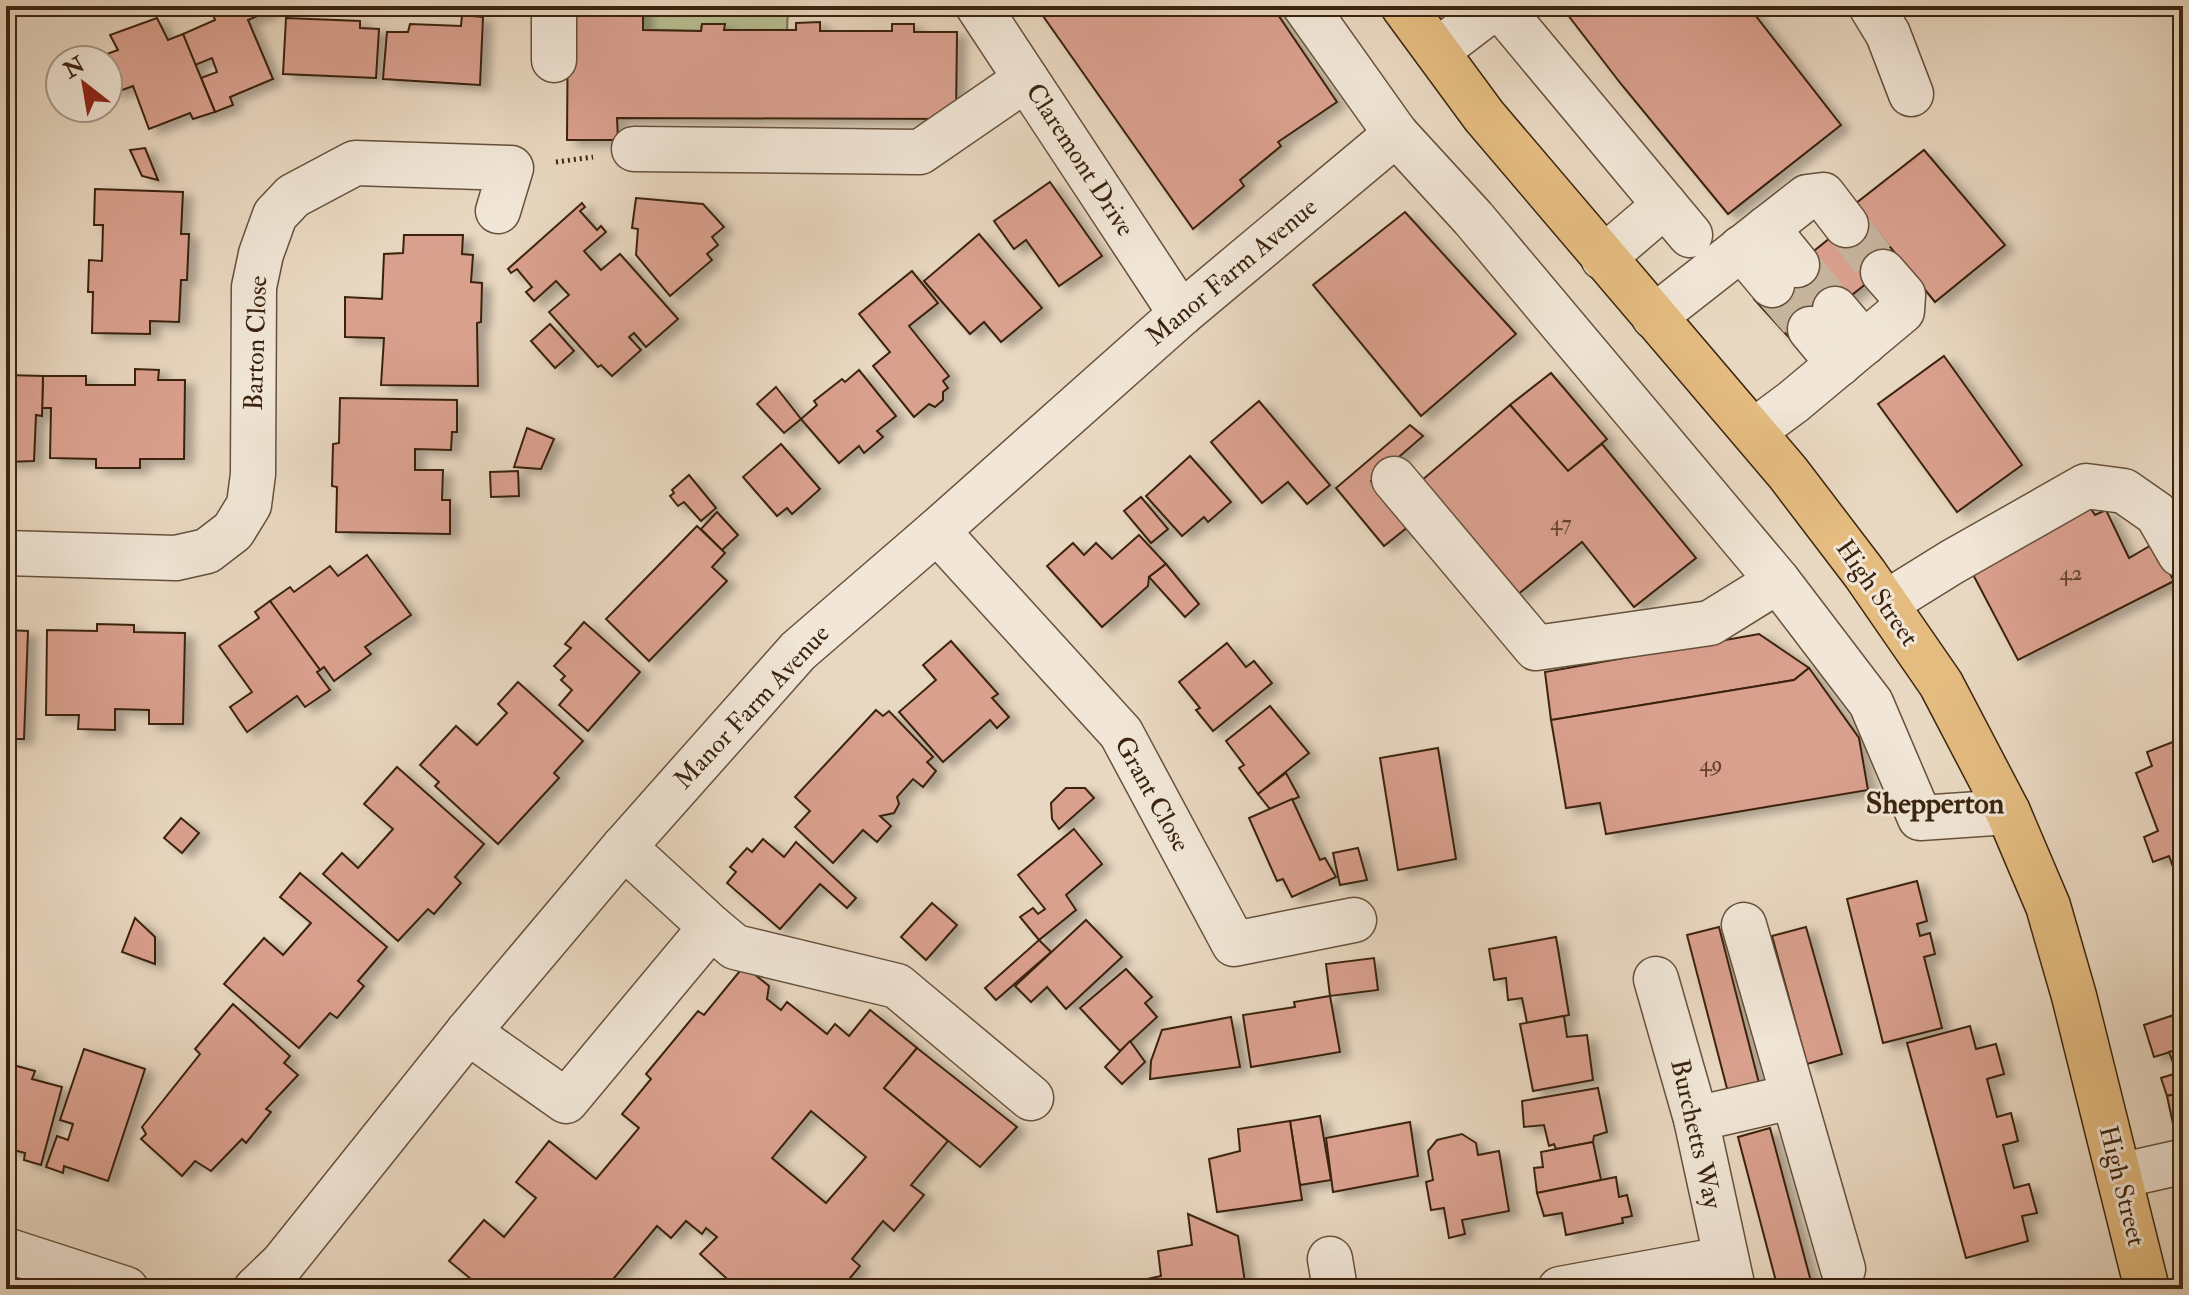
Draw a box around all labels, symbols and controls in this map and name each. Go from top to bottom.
north arrow [44,44,124,124]
text: N [58,50,90,85]
street label: Claremont Drive [1019,77,1141,243]
street label: Manor Farm Avenue [1140,191,1324,353]
street label: Barton Close [238,275,274,411]
house number: 47 [1550,509,1572,537]
street label: High Street [1829,534,1925,652]
house number: 42 [2059,559,2083,587]
street label: Manor Farm Avenue [667,618,837,796]
street label: Grant Close [1107,731,1197,858]
house number: 49 [1699,750,1723,778]
district label: Shepperton [1866,785,2005,822]
street label: Burchetts Way [1663,1056,1729,1212]
street label: High Street [2092,1123,2152,1249]

